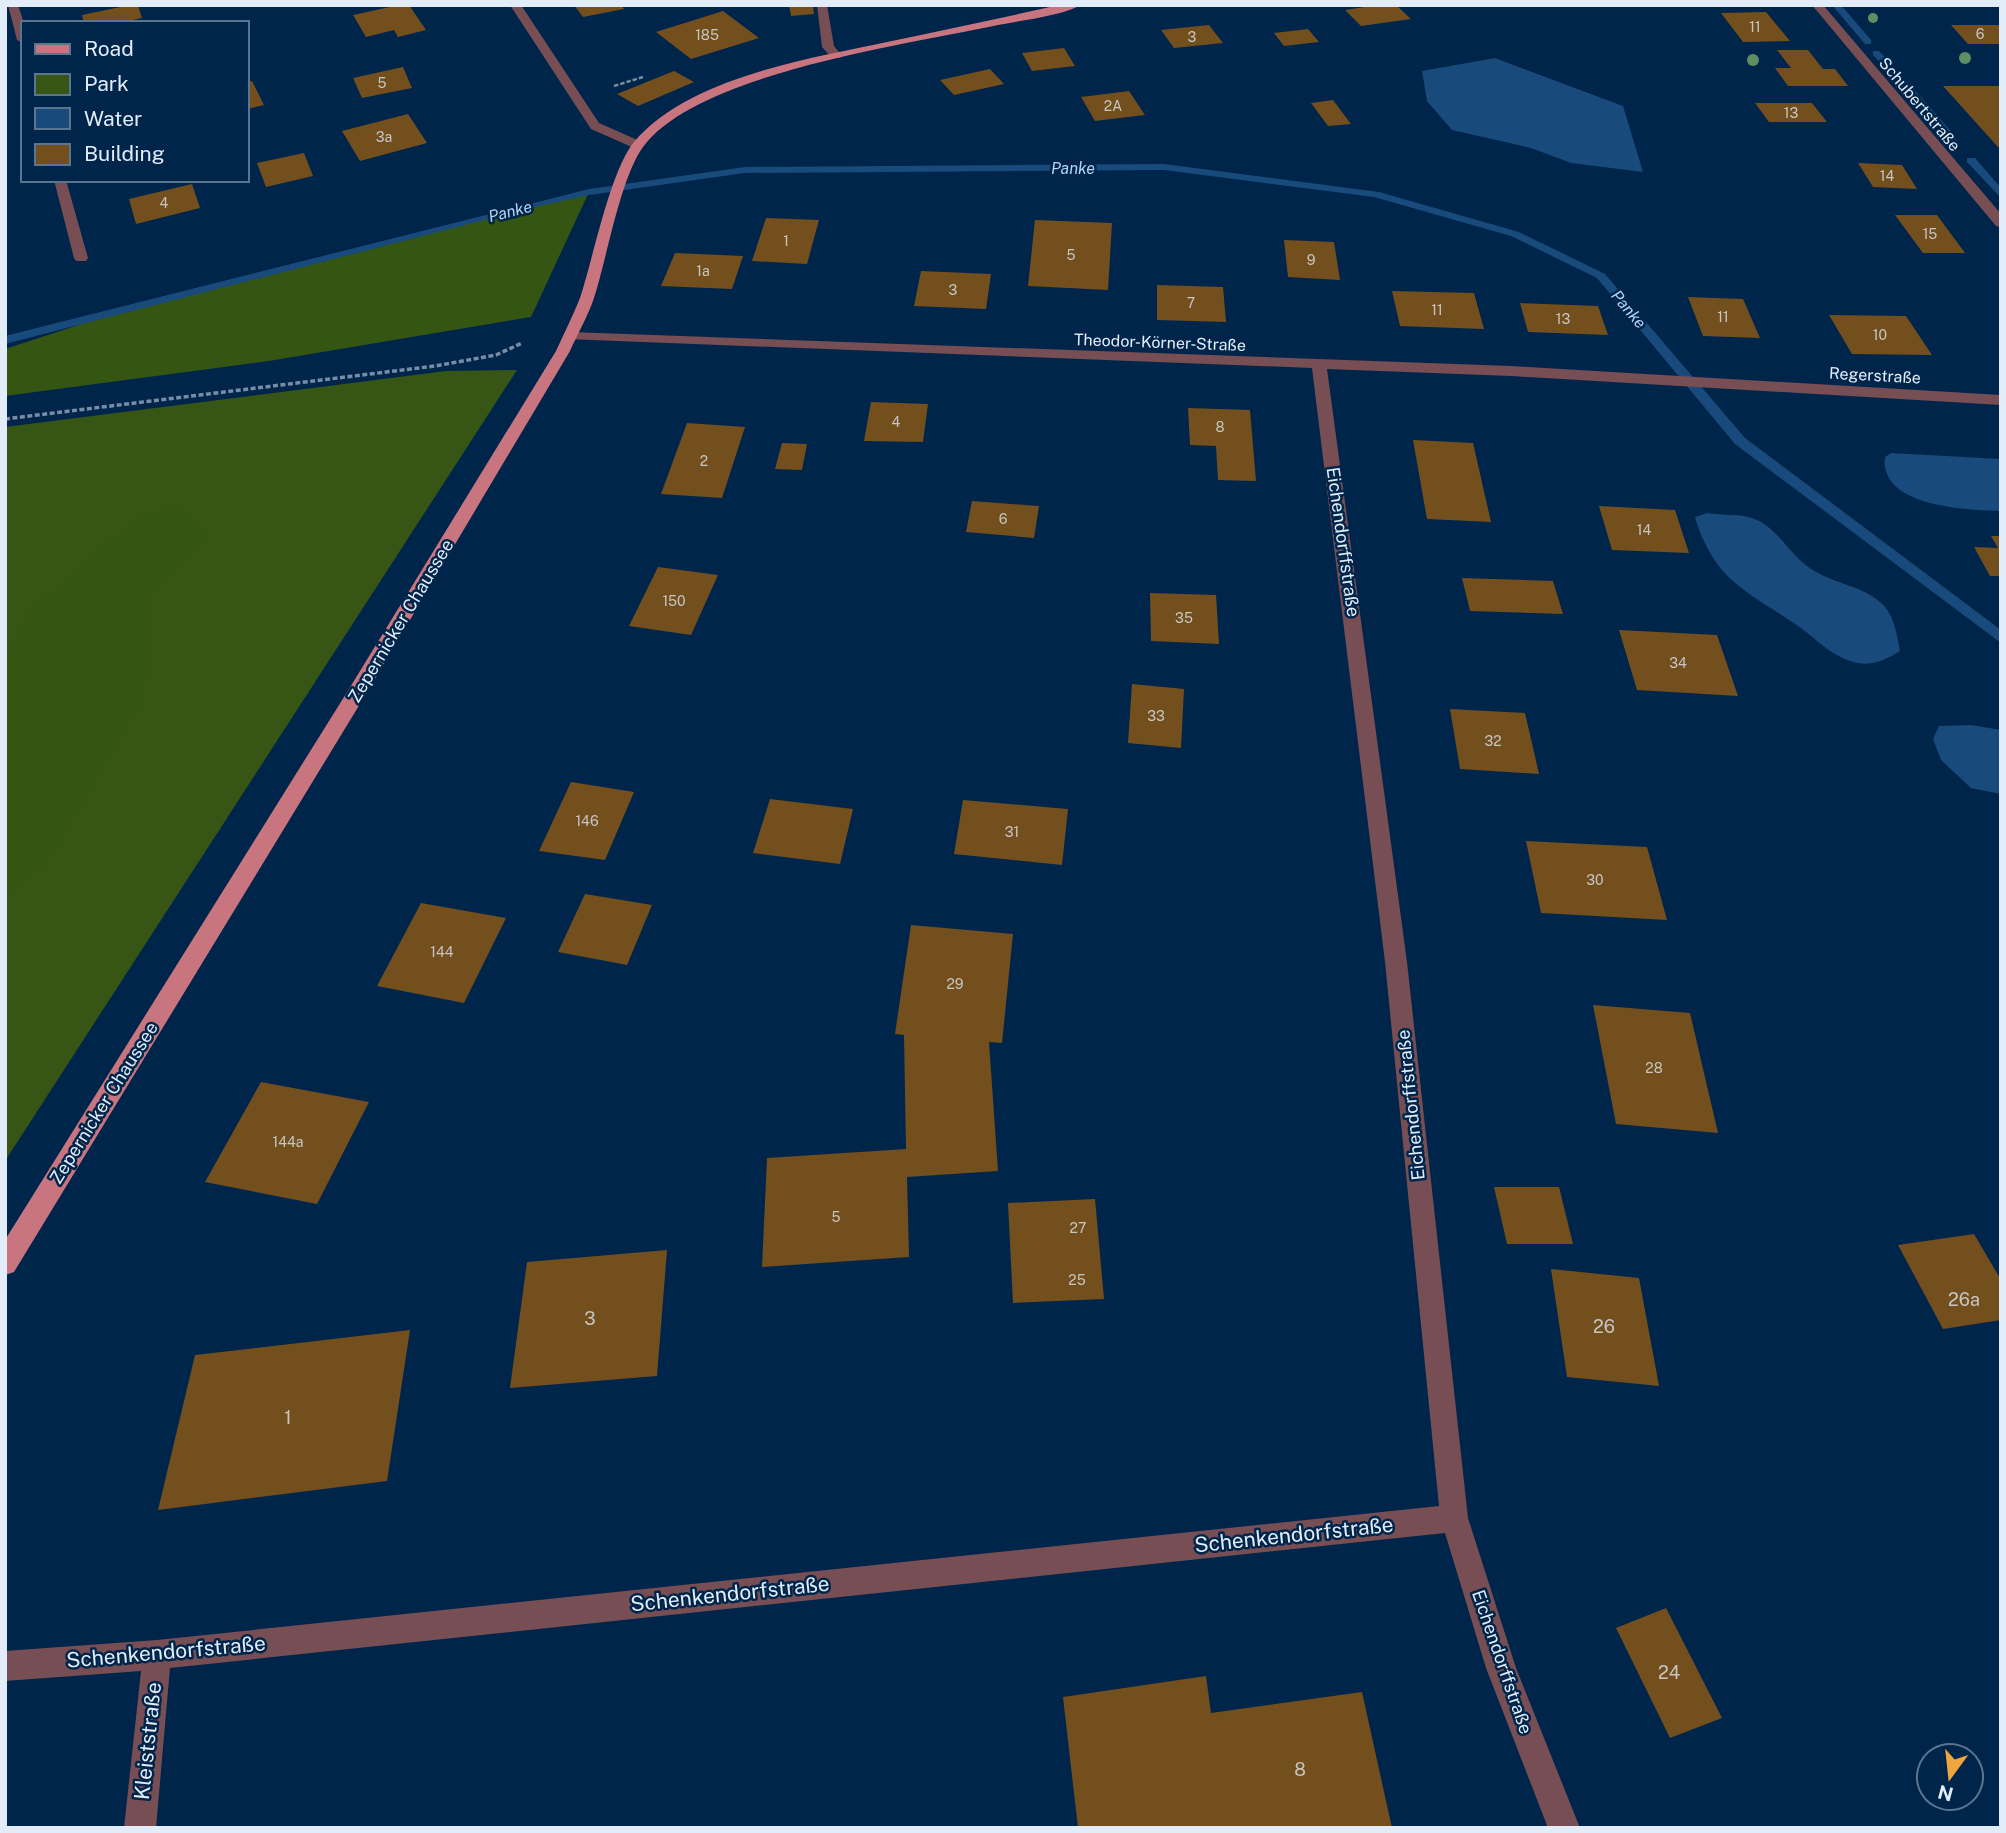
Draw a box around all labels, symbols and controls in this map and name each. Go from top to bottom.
house number: 11 [1749,19,1761,35]
legend [21,21,248,182]
house number: 6 [1976,26,1985,42]
house number: 185 [695,27,719,43]
house number: 3 [1188,29,1197,45]
text: Road [84,36,134,61]
street label: Schubertstraße [1875,54,1964,155]
text: Park [84,71,129,96]
house number: 5 [378,75,387,91]
house number: 2A [1104,98,1122,114]
house number: 13 [1784,105,1798,121]
text: Water [84,106,142,131]
house number: 3a [376,129,392,145]
text: Building [84,141,165,166]
water label: Panke [1051,159,1095,178]
house number: 14 [1880,168,1894,184]
house number: 4 [160,195,169,211]
water label: Panke [486,197,534,226]
house number: 15 [1923,226,1937,242]
house number: 1 [783,233,789,249]
house number: 5 [1067,247,1076,263]
house number: 9 [1307,252,1316,268]
house number: 1a [696,263,710,279]
house number: 3 [949,282,958,298]
water label: Panke [1607,286,1650,333]
house number: 7 [1187,295,1195,311]
house number: 11 [1431,302,1443,318]
house number: 11 [1717,309,1729,325]
house number: 13 [1556,311,1570,327]
house number: 10 [1873,327,1887,343]
street label: Theodor-Körner-Straße [1074,330,1246,355]
street label: Regerstraße [1829,364,1921,387]
house number: 4 [892,414,901,430]
house number: 8 [1215,419,1225,435]
house number: 2 [700,453,708,469]
street label: Eichendorffstraße [1323,466,1364,618]
house number: 6 [999,511,1008,527]
house number: 14 [1637,522,1651,538]
street label: Zepernicker Chaussee [343,535,458,706]
house number: 150 [662,593,686,609]
house number: 35 [1175,610,1193,626]
house number: 34 [1669,655,1687,671]
house number: 33 [1147,708,1165,724]
house number: 32 [1484,733,1502,749]
house number: 146 [575,813,599,829]
house number: 31 [1005,824,1019,840]
house number: 30 [1586,872,1604,888]
house number: 144 [430,944,454,960]
house number: 29 [946,976,964,992]
street label: Zepernicker Chaussee [45,1018,162,1188]
street label: Eichendorffstraße [1392,1029,1429,1181]
house number: 28 [1645,1060,1663,1076]
house number: 144a [272,1134,304,1150]
house number: 5 [832,1209,841,1225]
house number: 27 [1070,1220,1086,1236]
house number: 25 [1068,1272,1086,1288]
house number: 26a [1948,1289,1980,1310]
house number: 3 [584,1308,596,1329]
house number: 26 [1593,1316,1615,1337]
house number: 1 [284,1407,292,1428]
street label: Schenkendorfstraße [1193,1512,1395,1557]
street label: Schenkendorfstraße [629,1571,831,1616]
street label: Eichendorffstraße [1468,1587,1537,1737]
street label: Schenkendorfstraße [65,1630,267,1673]
house number: 24 [1658,1662,1680,1683]
street label: Kleiststraße [129,1681,166,1801]
north arrow [1915,1742,1985,1812]
house number: 8 [1294,1759,1306,1780]
text: N [1936,1781,1956,1806]

